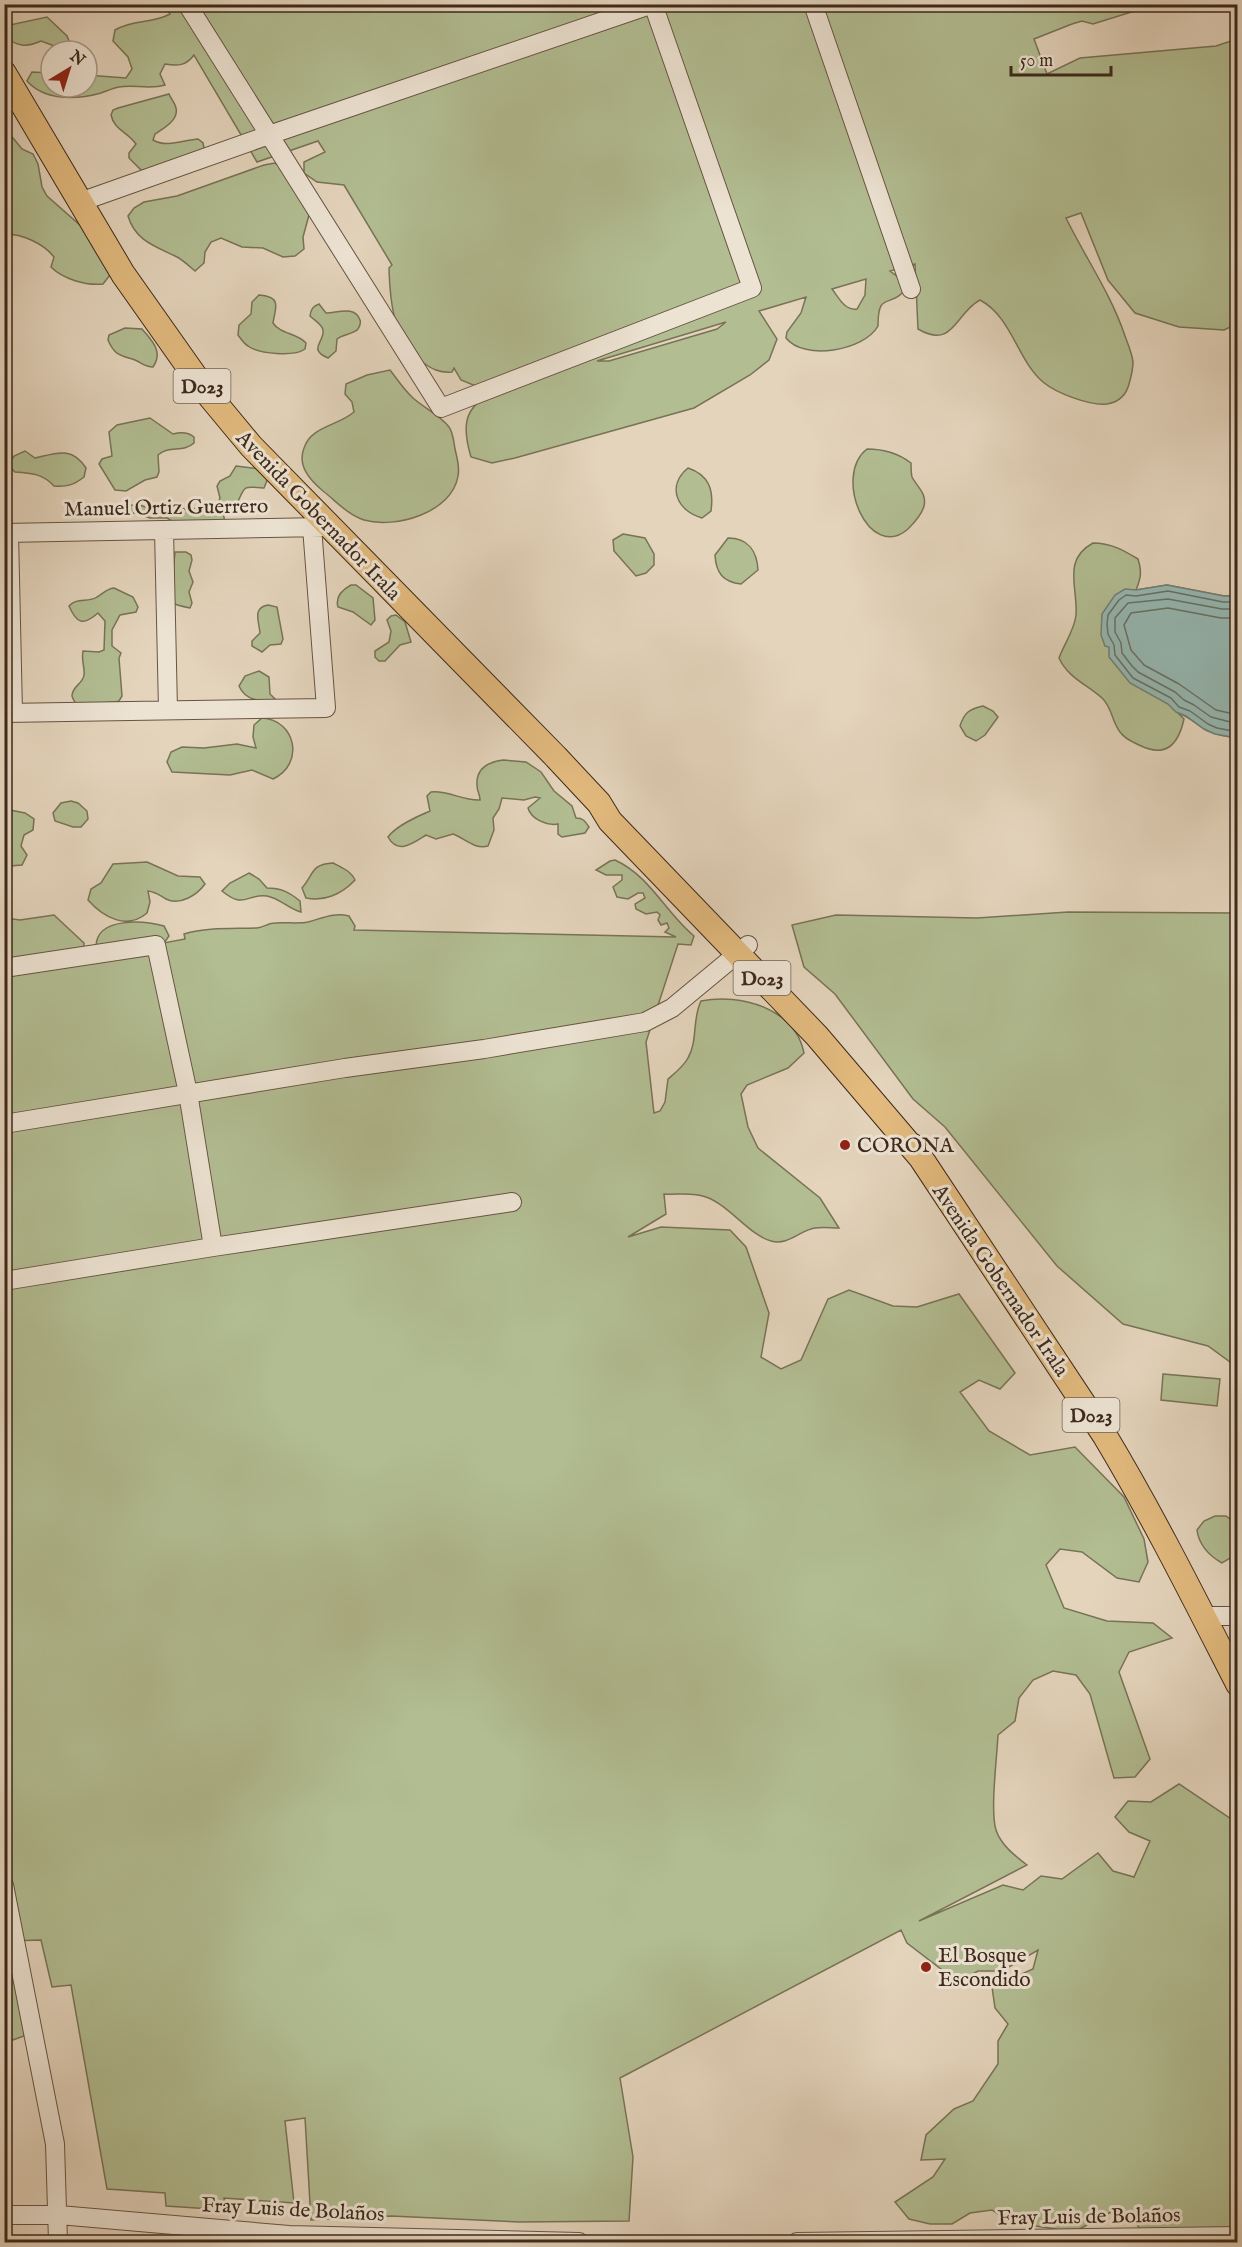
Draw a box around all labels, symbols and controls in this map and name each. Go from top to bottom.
north arrow [39,39,99,99]
scale bar [1011,39,1112,77]
text: N [65,46,89,71]
text: 50 m [1020,50,1053,73]
road number: D023 [174,369,230,403]
street label: Avenida Gobernador Irala [229,425,407,608]
street label: Manuel Ortiz Guerrero [64,493,268,524]
road number: D023 [734,961,790,995]
place label: CORONA [857,1133,955,1160]
marker: CORONA [838,1138,852,1152]
street label: Avenida Gobernador Irala [925,1179,1075,1383]
road number: D023 [1062,1398,1120,1432]
place label: El Bosque Escondido [938,1943,1031,1994]
marker: El Bosque Escondido [919,1960,933,1974]
street label: Fray Luis de Bolaños [201,2192,385,2229]
street label: Fray Luis de Bolaños [997,2202,1181,2233]

